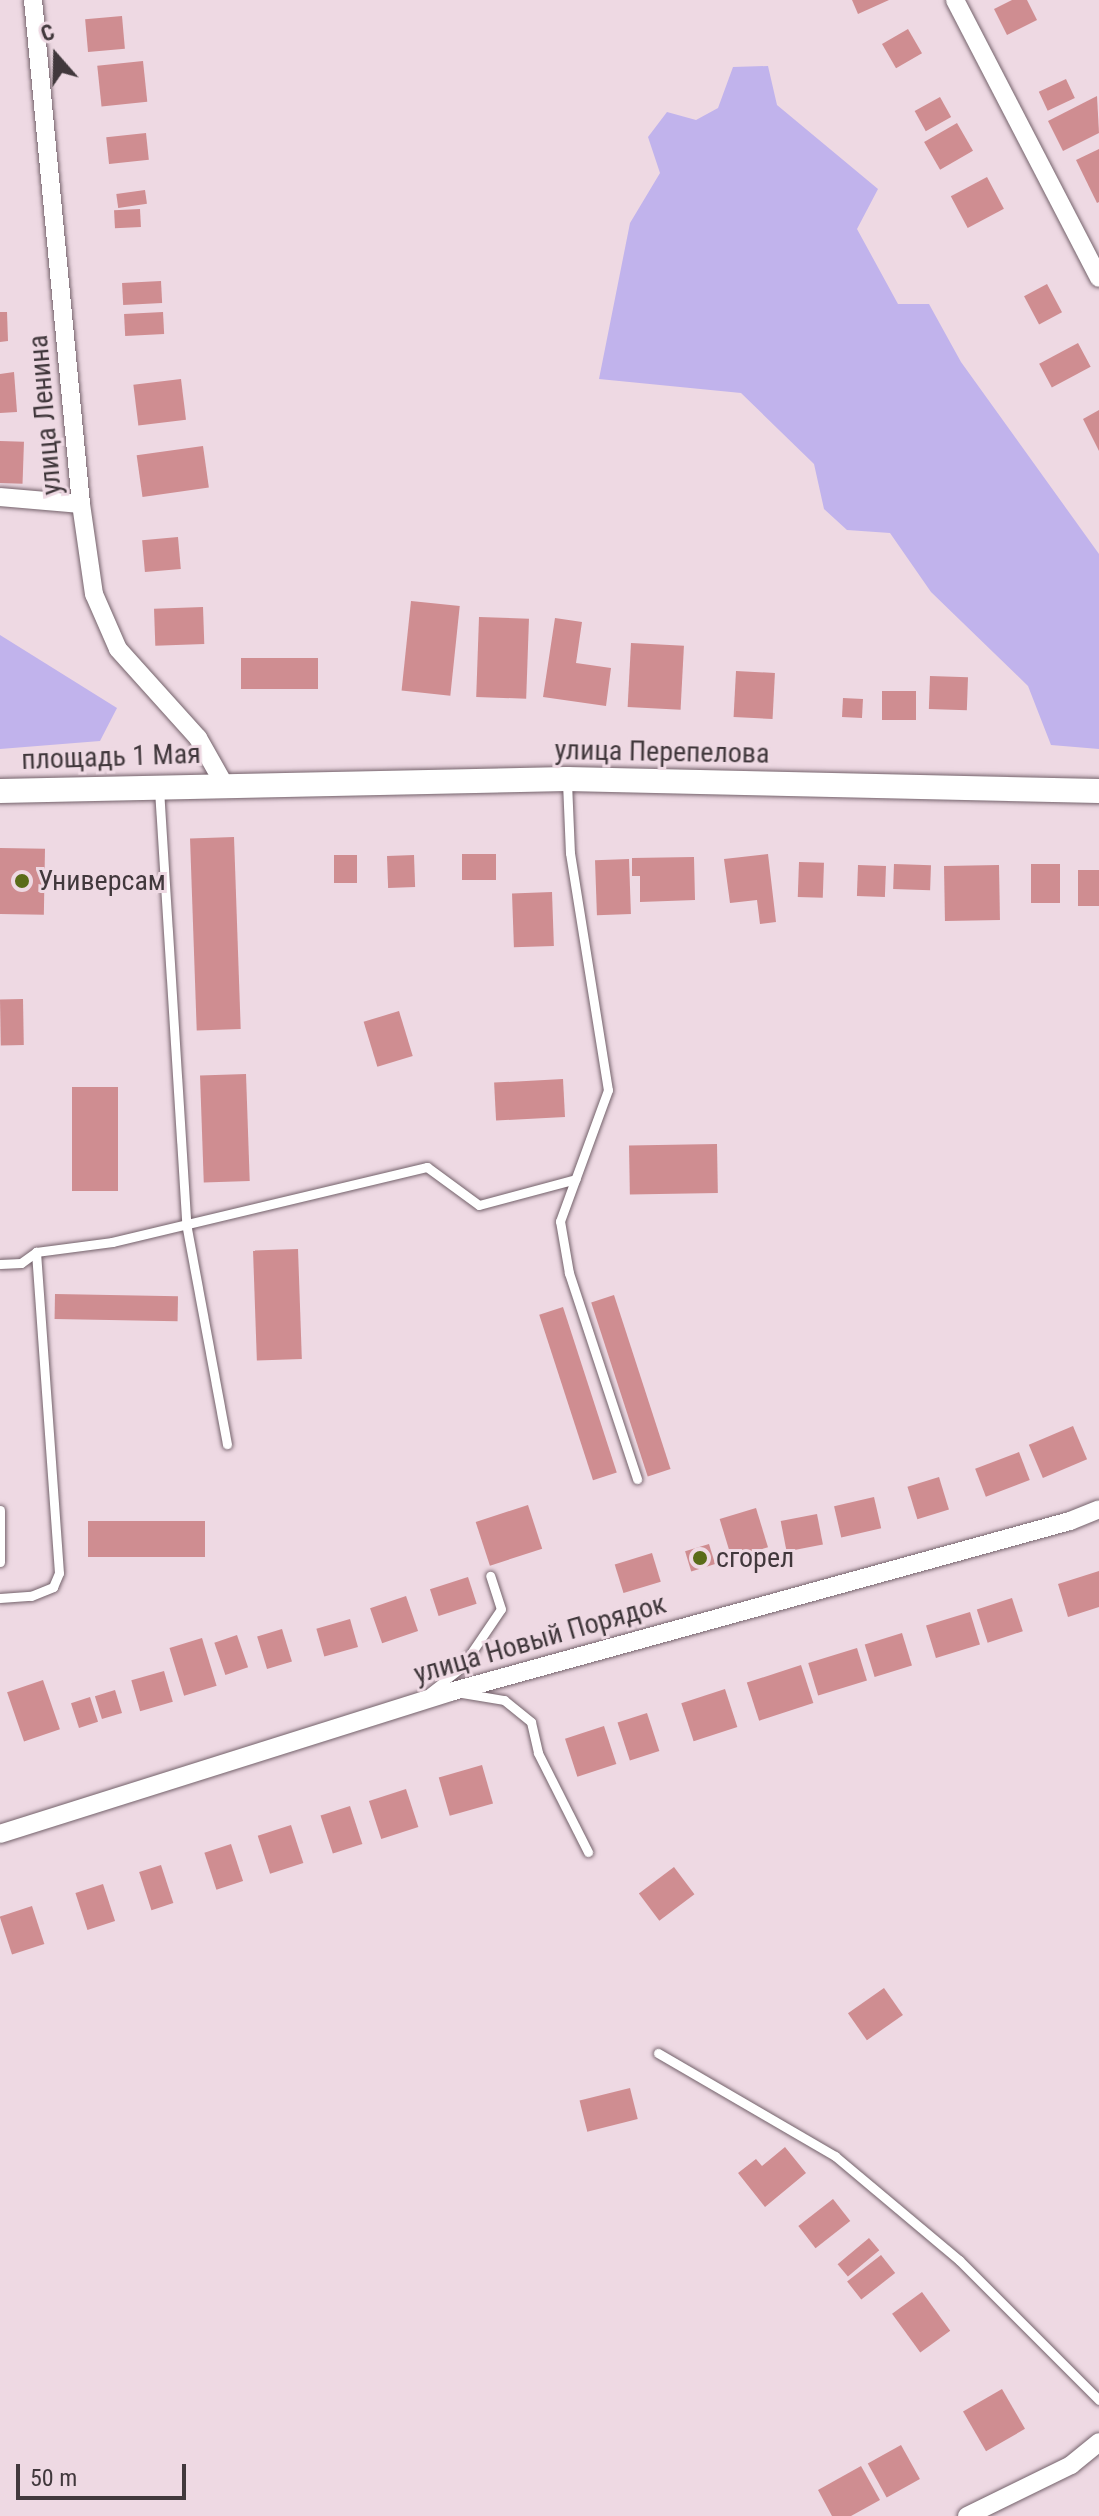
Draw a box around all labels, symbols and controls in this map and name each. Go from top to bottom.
north arrow [16,16,96,96]
text: С [37,19,58,47]
street label: улица Ленина [21,333,69,497]
street label: улица Перепелова [554,733,770,771]
street label: площадь 1 Мая [21,737,201,777]
place label: Универсам [38,864,166,898]
marker: Универсам [13,872,31,890]
place label: сгорел [716,1541,794,1575]
marker: сгорел [691,1549,709,1567]
street label: улица Новый Порядок [410,1587,670,1691]
scale bar [20,2448,190,2498]
text: 50 m [30,2464,77,2492]

